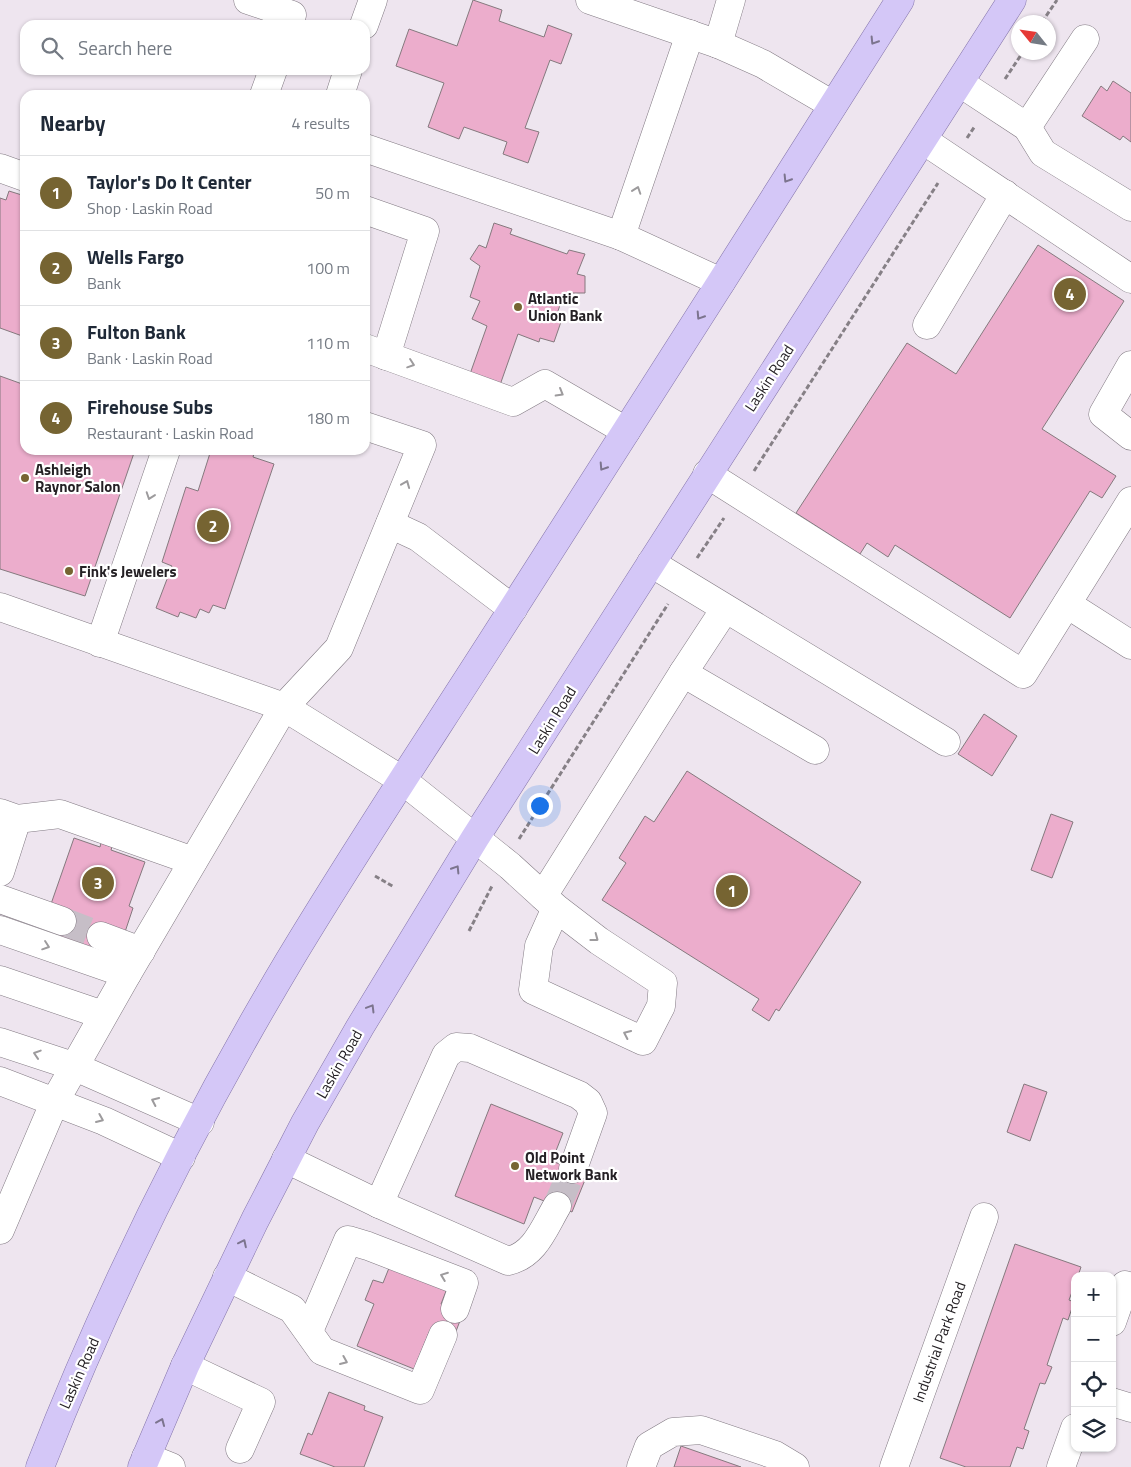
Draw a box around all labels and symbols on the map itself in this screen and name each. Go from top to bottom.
north arrow [1011,15,1056,60]
one-way arrow [870,36,880,45]
one-way arrow [784,173,793,182]
one-way arrow [631,186,641,195]
pin: 4 [1054,275,1086,313]
place label: Atlantic Union Bank [528,287,603,327]
marker: Atlantic Union Bank [512,301,524,313]
one-way arrow [696,310,706,319]
street label: Laskin Road [739,340,799,416]
one-way arrow [406,359,415,369]
one-way arrow [555,387,564,397]
place label: Ashleigh Raynor Salon [35,458,121,498]
one-way arrow [600,462,609,471]
marker: Ashleigh Raynor Salon [19,472,31,484]
one-way arrow [400,481,410,489]
one-way arrow [146,491,156,500]
pin: 2 [197,507,229,545]
place label: Fink's Jewelers [79,560,177,583]
marker: Fink's Jewelers [63,565,75,577]
street label: Laskin Road [522,682,582,758]
your location [527,793,553,819]
pin: 3 [82,864,114,902]
one-way arrow [450,865,459,875]
pin: 1 [716,872,748,910]
one-way arrow [589,932,598,940]
one-way arrow [41,940,50,950]
one-way arrow [365,1004,375,1013]
street label: Laskin Road [310,1025,368,1103]
one-way arrow [623,1030,632,1040]
one-way arrow [33,1050,41,1060]
one-way arrow [151,1097,160,1108]
one-way arrow [95,1113,104,1124]
place label: Old Point Network Bank [525,1146,618,1186]
marker: Old Point Network Bank [509,1160,521,1172]
one-way arrow [237,1239,248,1248]
one-way arrow [440,1271,449,1282]
street label: Industrial Park Road [906,1278,972,1406]
street label: Laskin Road [53,1334,105,1412]
one-way arrow [340,1355,348,1365]
one-way arrow [154,1418,165,1427]

